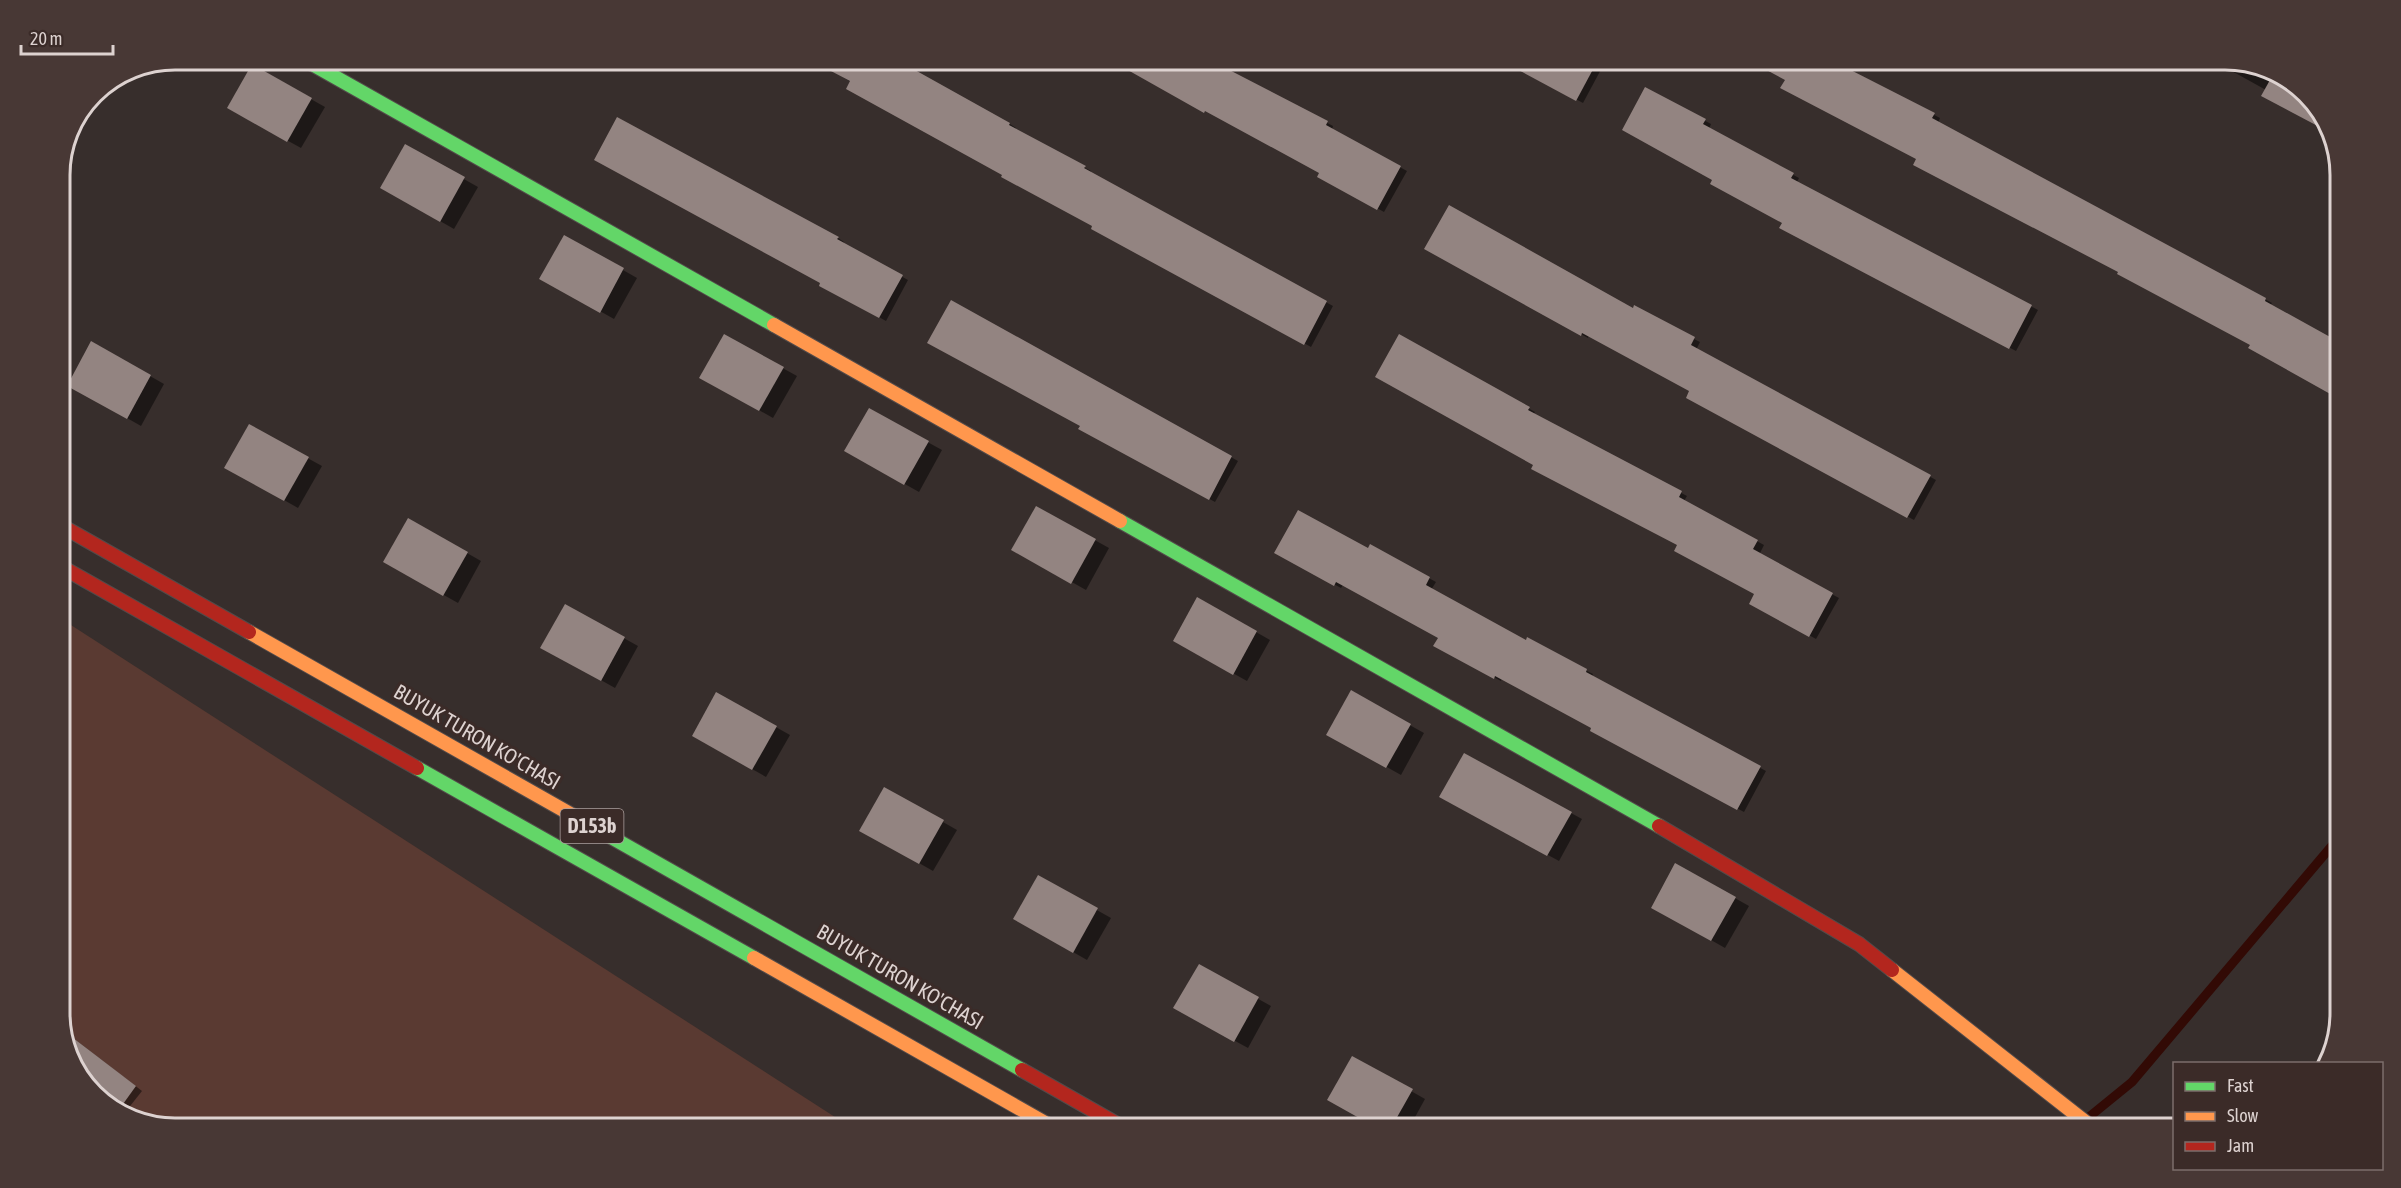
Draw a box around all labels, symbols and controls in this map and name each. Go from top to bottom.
scale bar [21,18,112,56]
text: 20 m [30,28,62,49]
street label: BUYUK TURON KO'CHASI [390,679,565,794]
road number: D153b [560,809,624,843]
street label: BUYUK TURON KO'CHASI [813,919,988,1034]
legend [2173,1062,2383,1170]
text: Fast [2227,1075,2254,1096]
text: Slow [2227,1105,2258,1126]
text: Jam [2227,1135,2254,1156]

